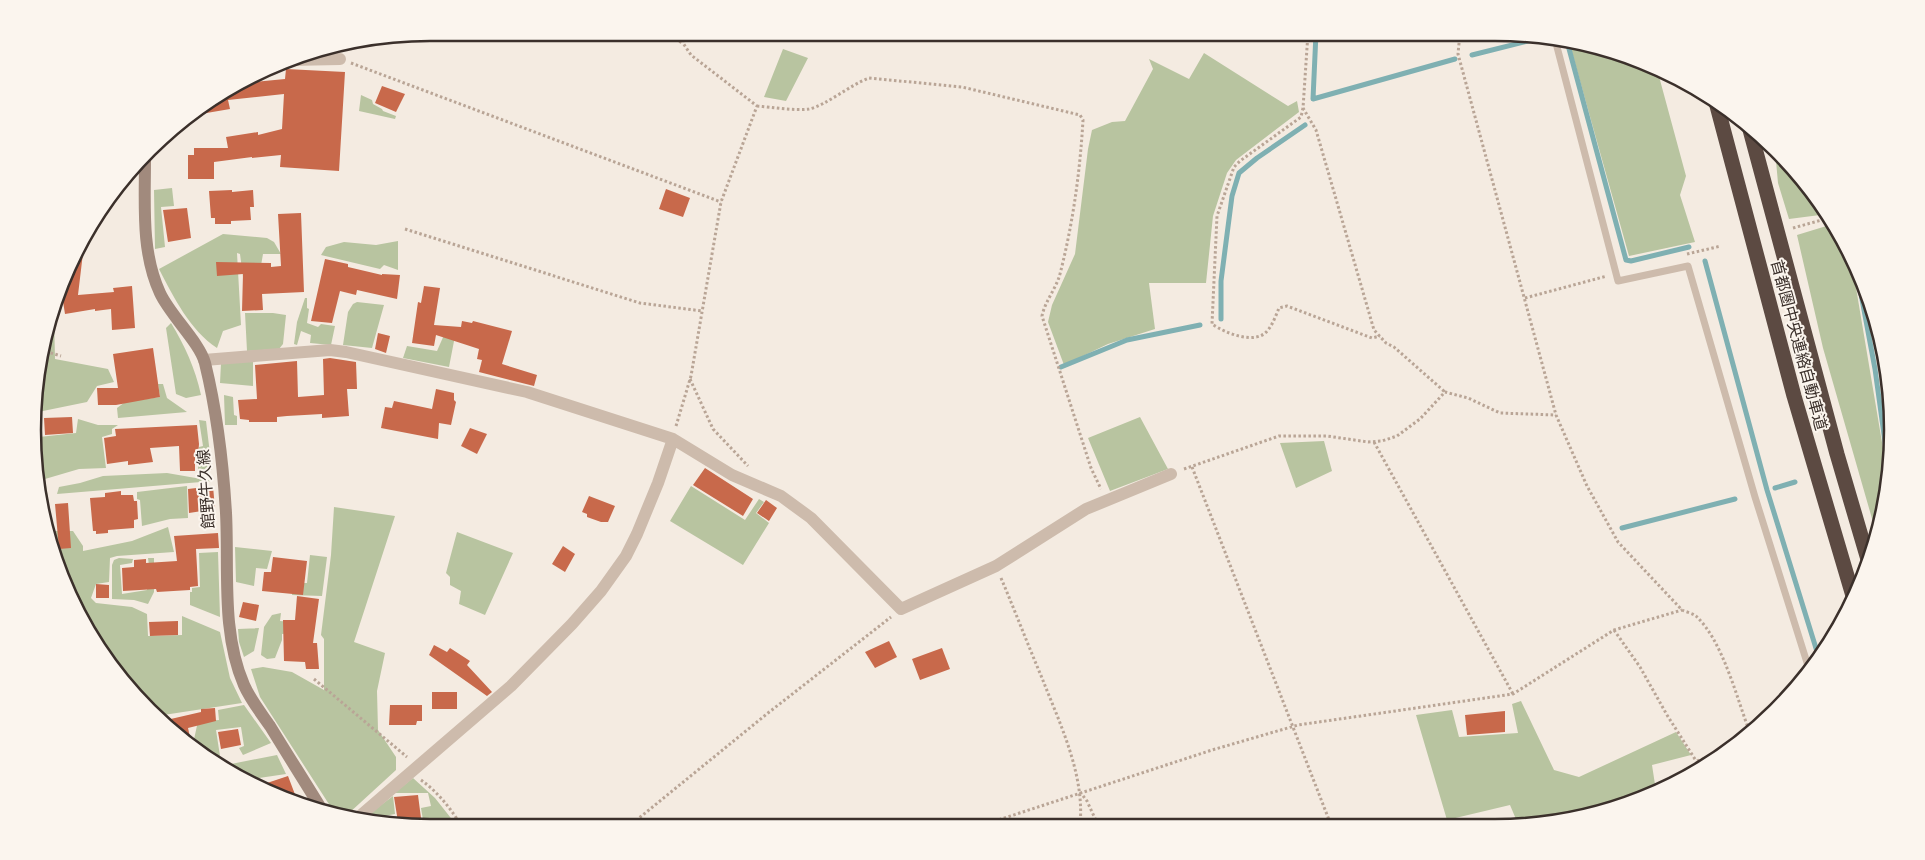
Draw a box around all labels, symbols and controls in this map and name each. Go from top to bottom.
street label: 首都圏中央連絡自動車道 [1767,258,1831,432]
street label: 館野牛久線 [194,448,218,530]

